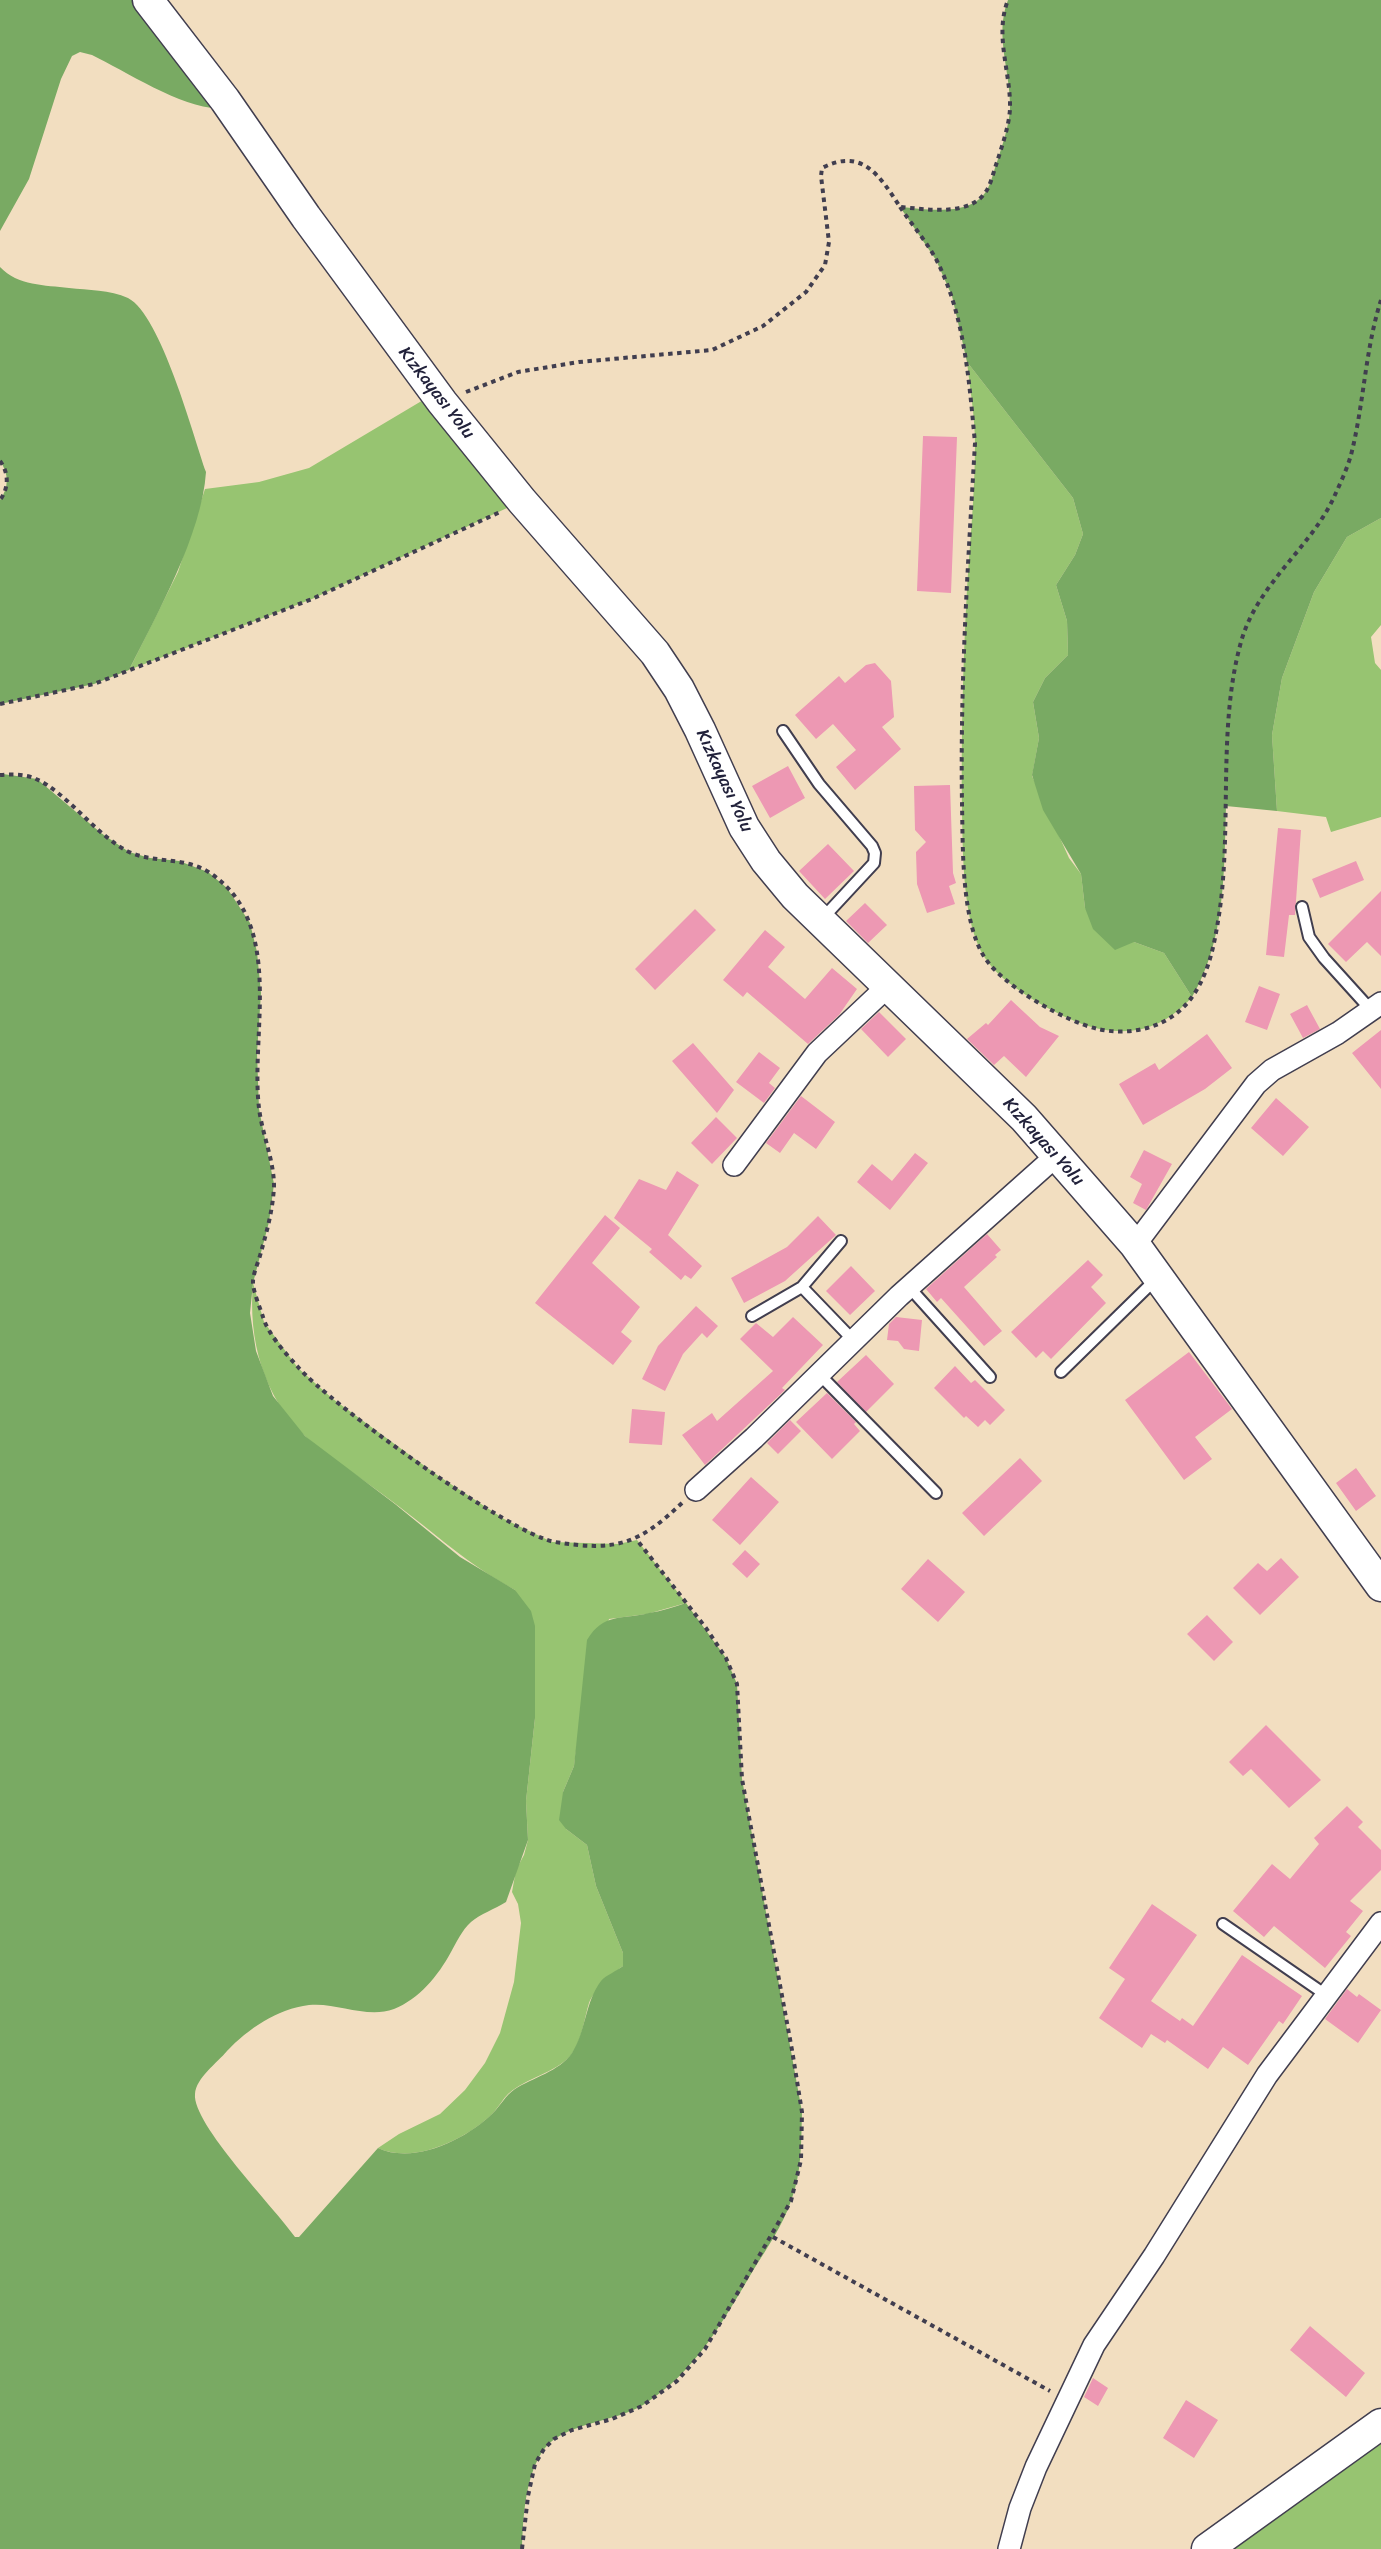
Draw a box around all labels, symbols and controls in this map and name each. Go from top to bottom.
street label: Kızkayası Yolu [393,343,479,443]
street label: Kızkayası Yolu [691,726,757,836]
street label: Kızkayası Yolu [998,1093,1088,1191]

